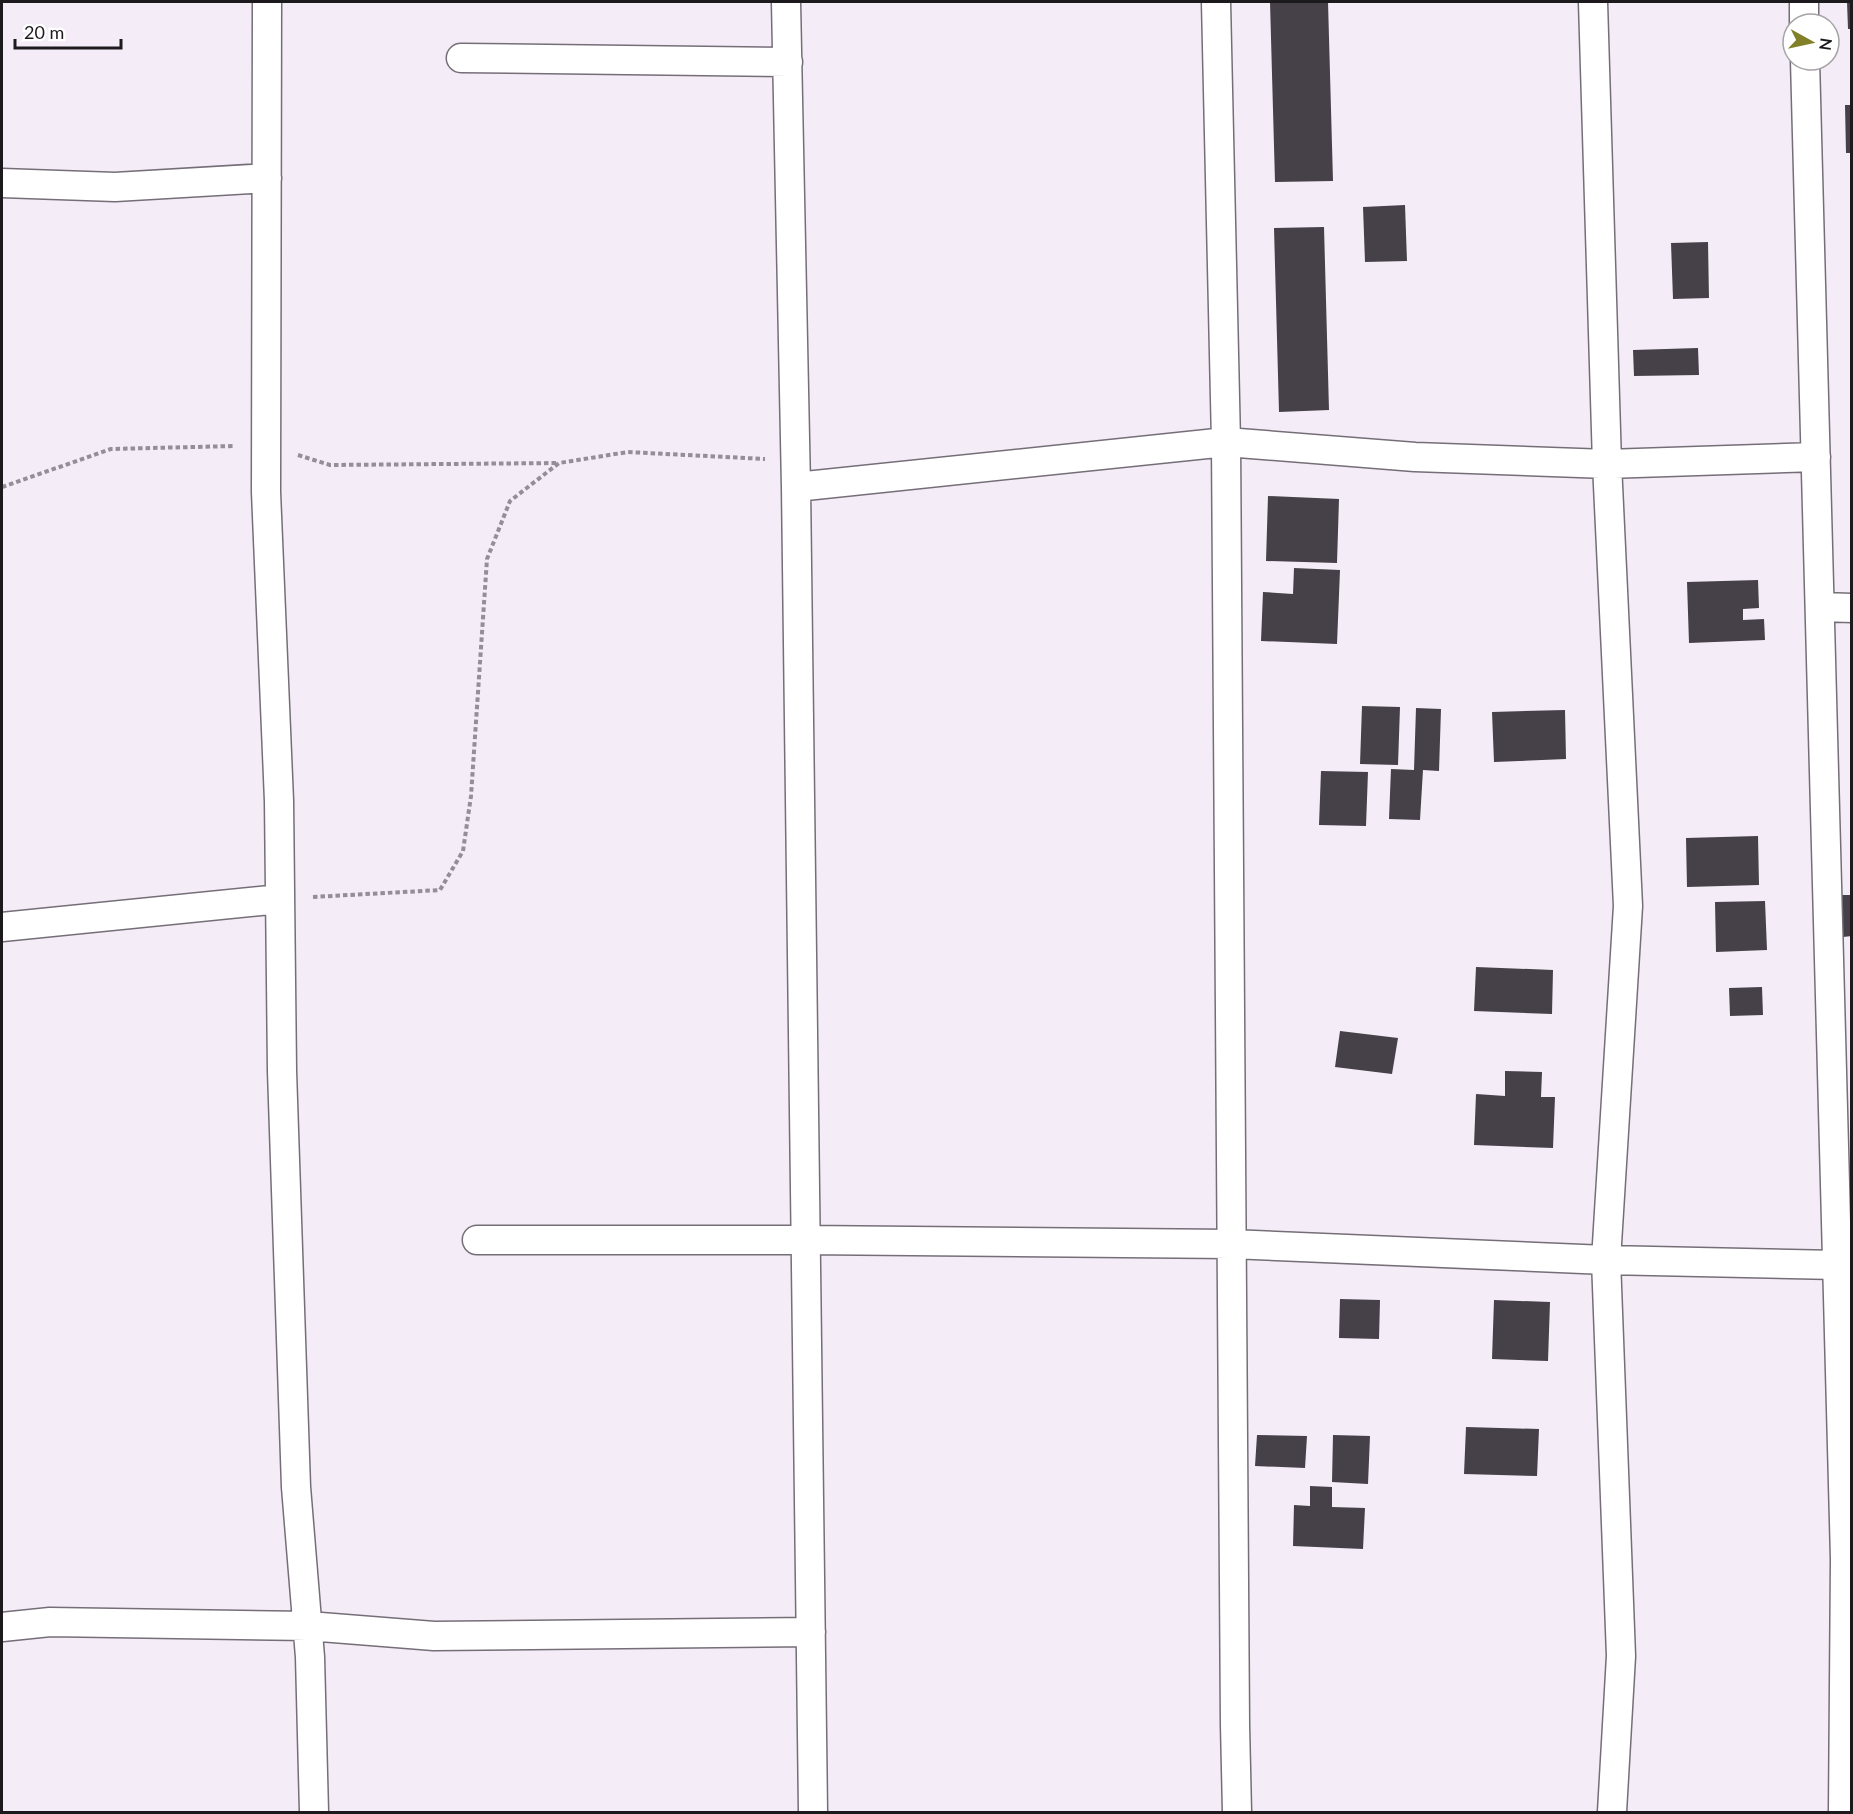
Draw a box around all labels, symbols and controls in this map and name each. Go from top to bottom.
scale bar [15,12,122,50]
north arrow [1781,12,1841,72]
text: 20 m [24,21,64,43]
text: N [1816,37,1837,52]

